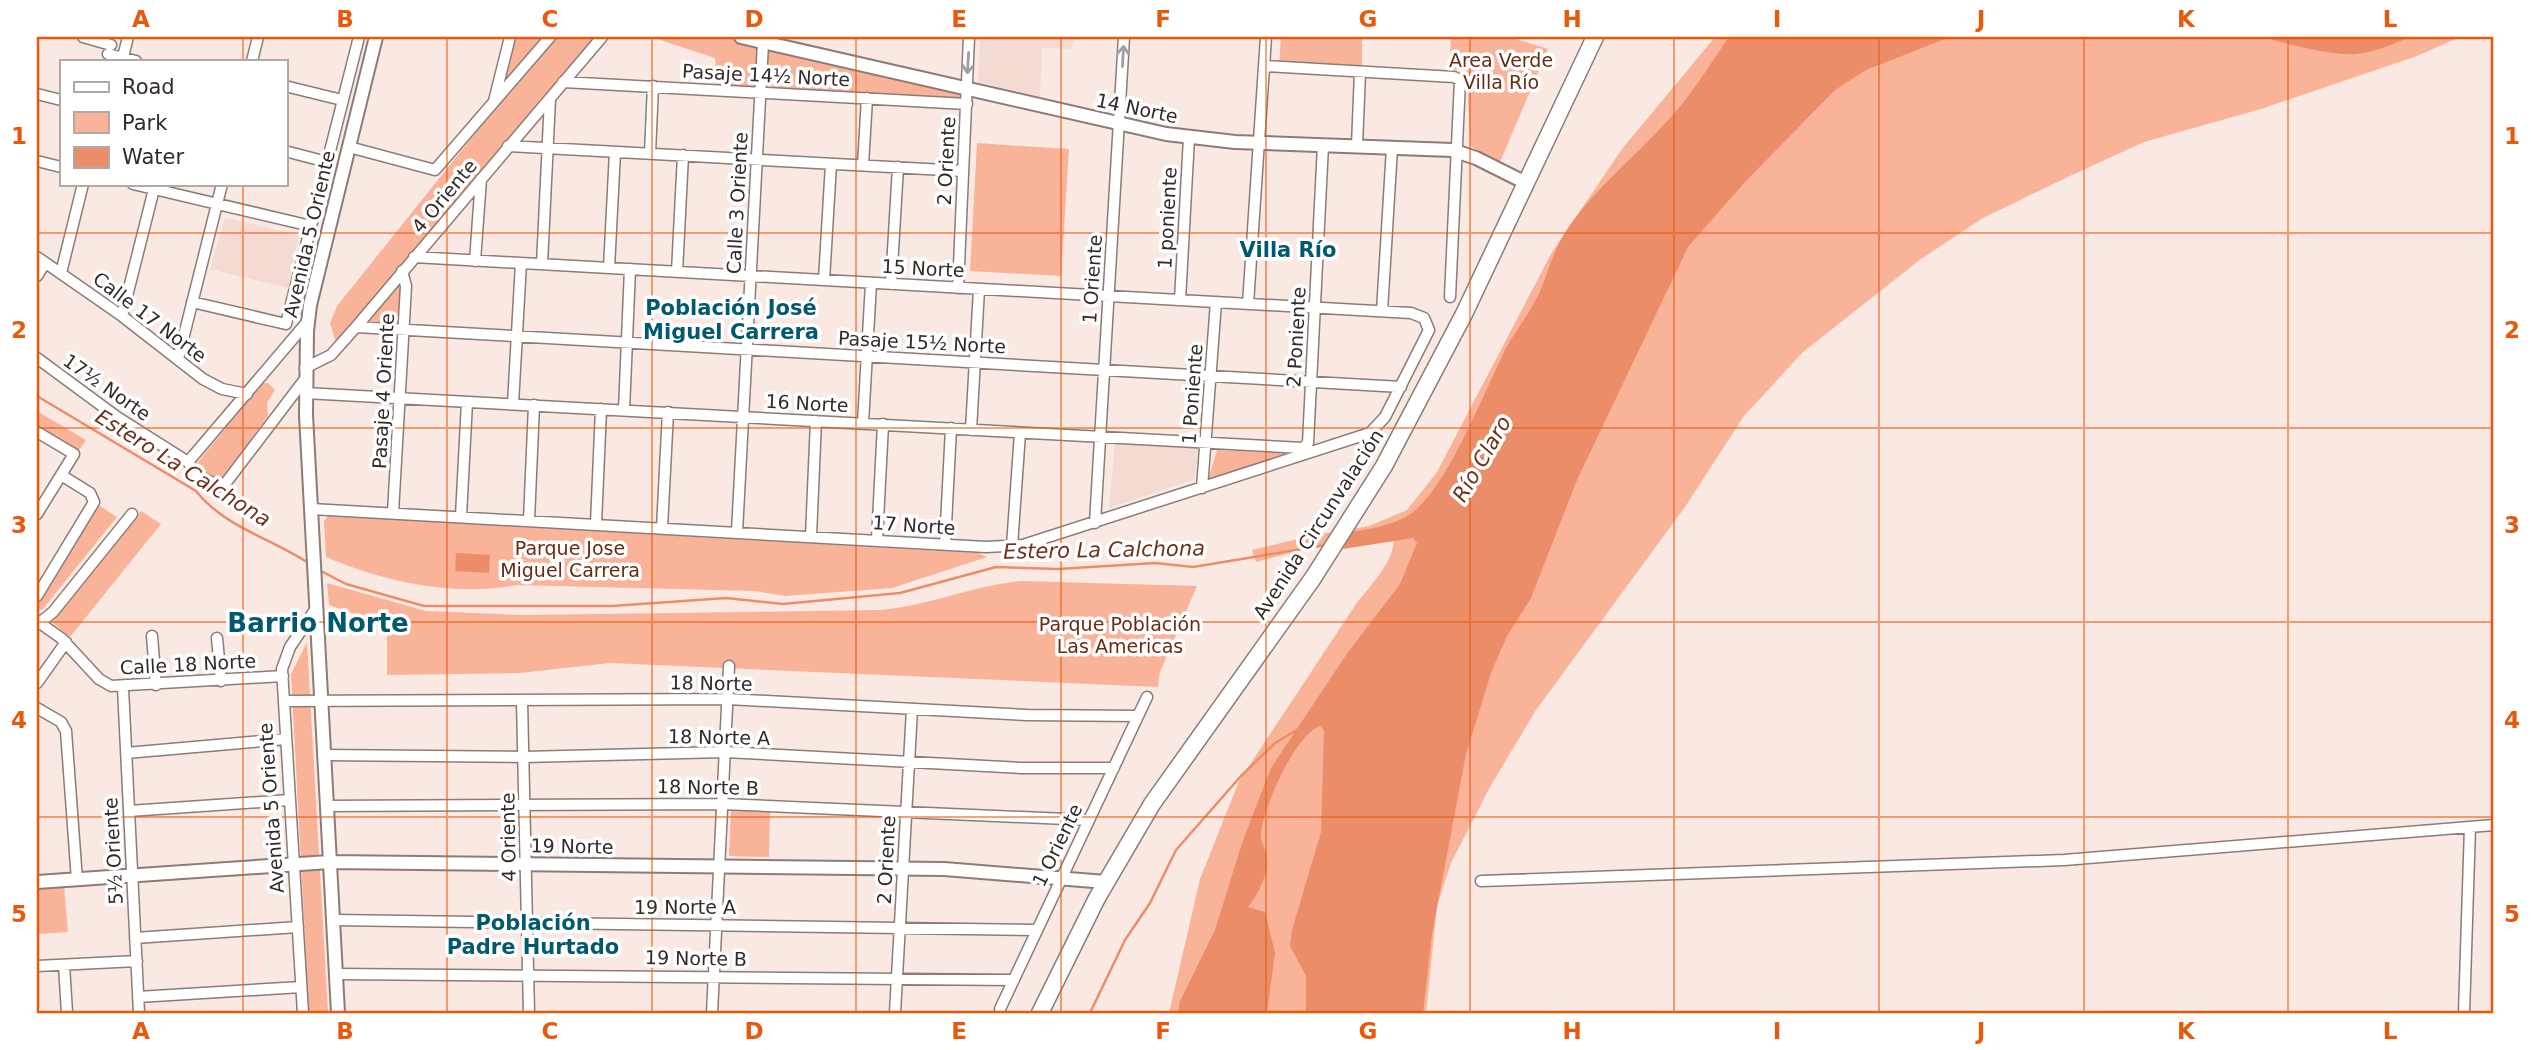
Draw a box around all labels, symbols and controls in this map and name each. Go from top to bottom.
text: A [132,6,150,32]
text: B [336,6,354,32]
text: C [542,6,558,32]
text: D [744,6,764,32]
text: E [951,6,967,32]
text: F [1155,6,1171,32]
text: G [1359,6,1377,32]
text: H [1562,6,1582,32]
text: I [1773,6,1781,32]
text: J [1975,6,1985,32]
text: K [2177,6,2196,32]
text: L [2383,6,2398,32]
one-way arrow [1116,45,1129,68]
park label: Area Verde Villa Río [1449,49,1553,93]
one-way arrow [961,51,974,74]
legend [60,60,287,186]
street label: Pasaje 14½ Norte [681,60,851,90]
text: Road [122,75,175,99]
street label: 14 Norte [1094,89,1180,127]
text: Park [122,111,168,135]
street label: 2 Oriente [933,116,959,206]
text: 1 [11,123,27,149]
text: 1 [2504,123,2520,149]
street label: Calle 3 Oriente [722,131,752,275]
text: Water [122,145,184,169]
street label: Avenida 5 Oriente [279,148,339,320]
street label: 4 Oriente [407,155,481,237]
street label: 1 poniente [1153,166,1181,270]
street label: 1 Oriente [1078,234,1106,324]
district label: Villa Río [1240,238,1336,262]
street label: 15 Norte [881,255,965,281]
street label: Calle 17 Norte [89,267,211,367]
street label: 2 Poniente [1282,286,1310,388]
district label: Población José Miguel Carrera [643,296,819,344]
street label: Pasaje 4 Oriente [368,313,398,469]
text: 2 [11,317,27,343]
text: 2 [2504,317,2520,343]
street label: Pasaje 15½ Norte [837,327,1007,357]
street label: 1 Poniente [1178,343,1206,445]
street label: 17½ Norte [59,349,155,425]
street label: 16 Norte [765,390,849,416]
water label: Estero La Calchona [91,404,275,532]
water label: Río Claro [1448,412,1516,506]
street label: Avenida Circunvalación [1248,425,1388,623]
street label: 17 Norte [872,511,956,539]
text: 3 [11,512,27,538]
text: 3 [2504,512,2520,538]
water label: Estero La Calchona [1003,536,1205,564]
park label: Parque Jose Miguel Carrera [500,537,640,581]
district label: Barrio Norte [227,608,409,638]
park label: Parque Población Las Americas [1039,613,1201,657]
street label: Calle 18 Norte [119,649,257,679]
street label: 18 Norte [669,671,753,695]
text: 4 [11,707,27,733]
text: 4 [2504,707,2520,733]
street label: Avenida 5 Oriente [254,722,288,894]
street label: 18 Norte A [668,725,770,749]
street label: 18 Norte B [657,775,759,799]
street label: 4 Oriente [496,792,520,882]
street label: 5½ Oriente [99,797,127,905]
street label: 1 Oriente [1028,800,1086,890]
street label: 2 Oriente [873,815,899,905]
street label: 19 Norte [530,834,614,858]
street label: 19 Norte A [634,896,736,918]
text: 5 [11,901,27,927]
text: 5 [2504,901,2520,927]
district label: Población Padre Hurtado [447,911,619,959]
street label: 19 Norte B [645,946,747,970]
text: A [132,1018,150,1044]
text: B [336,1018,354,1044]
text: C [542,1018,558,1044]
text: D [744,1018,764,1044]
text: E [951,1018,967,1044]
text: F [1155,1018,1171,1044]
text: G [1359,1018,1377,1044]
text: H [1562,1018,1582,1044]
text: I [1773,1018,1781,1044]
text: J [1975,1018,1985,1044]
text: K [2177,1018,2196,1044]
text: L [2383,1018,2398,1044]

